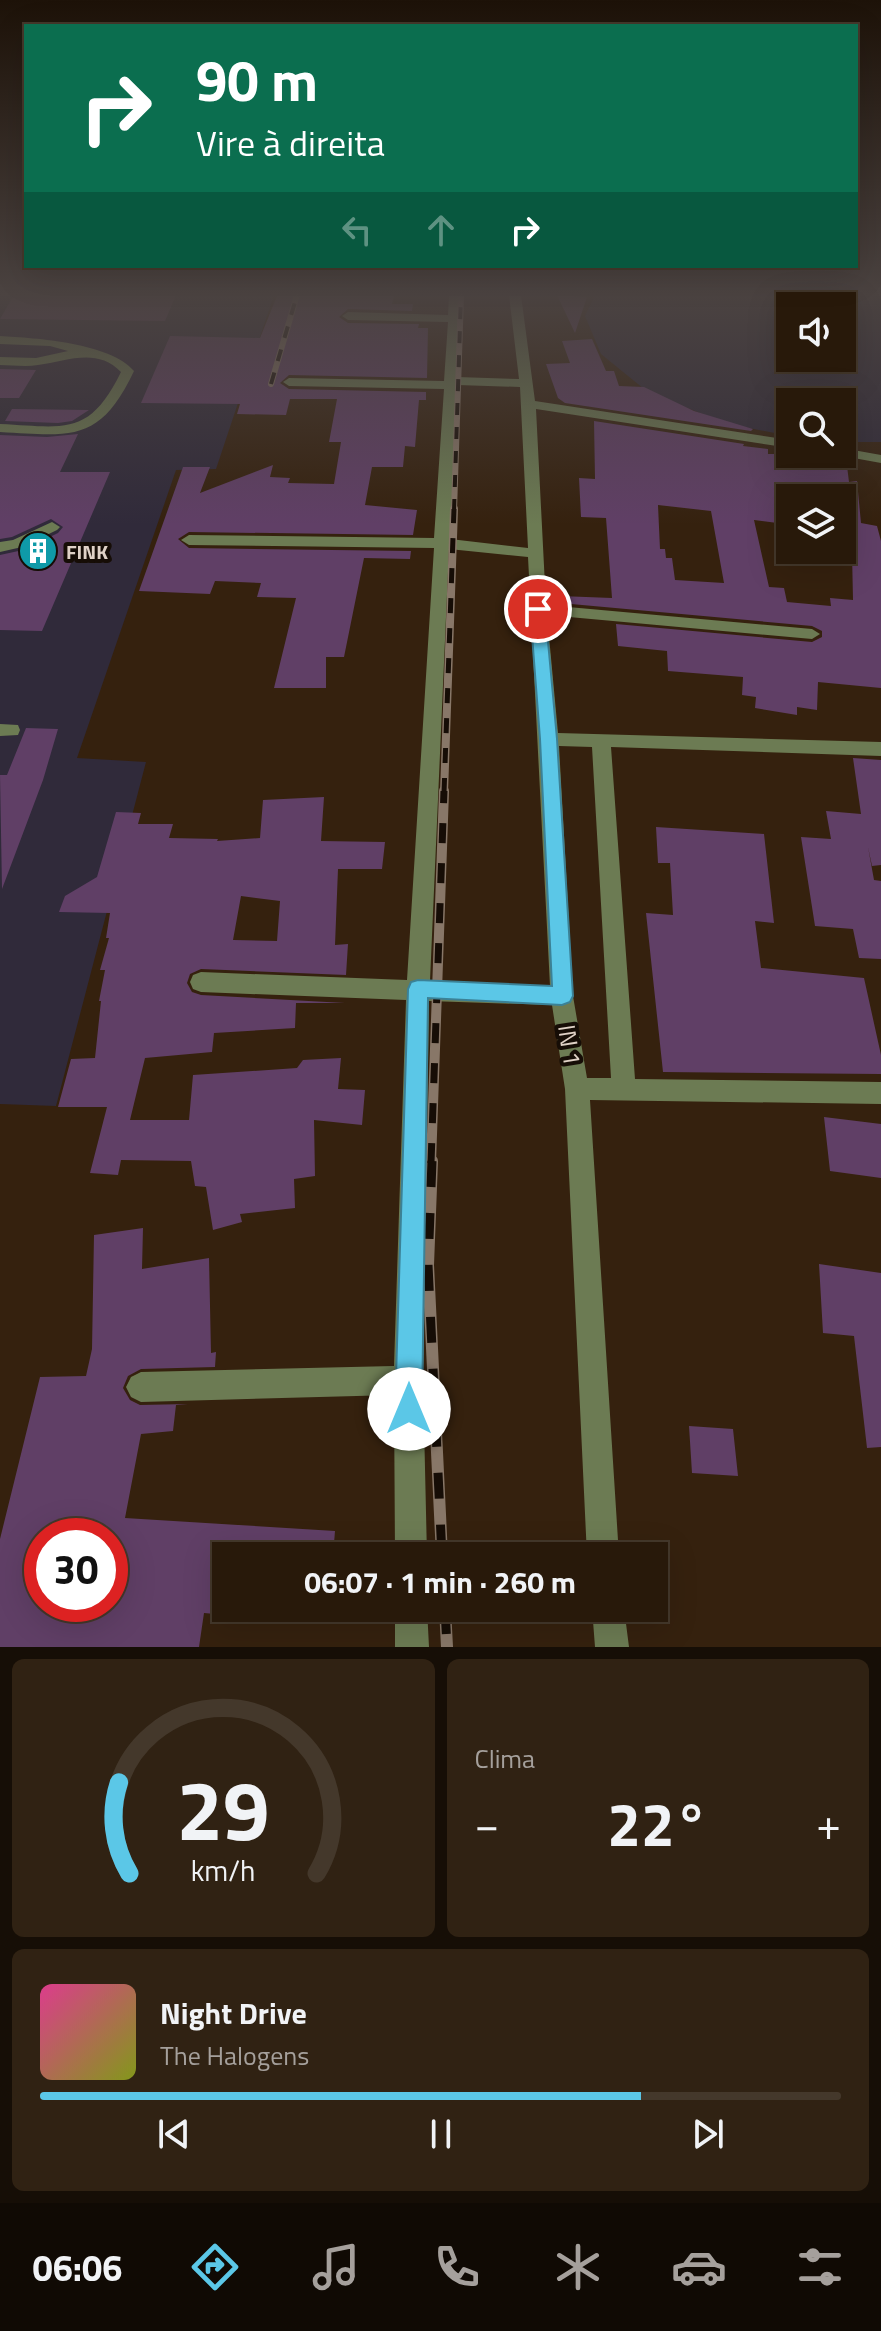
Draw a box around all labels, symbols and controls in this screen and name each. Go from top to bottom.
text: 90 m [196,38,318,123]
icon: right [64,56,168,160]
text: Vire à direita [196,115,385,170]
icon: left [335,208,379,252]
icon: ahead [419,208,463,252]
icon: right [503,208,547,252]
map controls [776,292,856,564]
button: sound [776,292,856,372]
button: search [776,388,856,468]
button: layers [776,484,856,564]
building icon: FINK [17,530,59,572]
place label: FINK [66,536,108,567]
pin [504,575,572,643]
icon: arrive [516,587,560,631]
street label: IN 1 [549,1022,591,1068]
position arrow [367,1367,451,1451]
speed limit sign: 30 [24,1518,128,1622]
text: 06:07 · 1 min · 260 m [304,1559,576,1605]
text: Clima [475,1739,535,1778]
text: 29 [177,1746,270,1872]
text: 22° [607,1778,708,1869]
text: − [475,1790,499,1857]
text: + [816,1790,841,1857]
text: km/h [191,1849,256,1892]
text: Night Drive [160,1990,307,2036]
text: The Halogens [160,2036,309,2075]
icon: previous [152,2112,196,2156]
icon: pause [419,2112,463,2156]
icon: next [686,2112,730,2156]
icon: directions [187,2239,243,2295]
icon: music [308,2239,364,2295]
icon: phone [429,2239,485,2295]
icon: climate [550,2239,606,2295]
icon: car [671,2239,727,2295]
icon: filters [792,2239,848,2295]
text: 06:06 [33,2240,122,2295]

